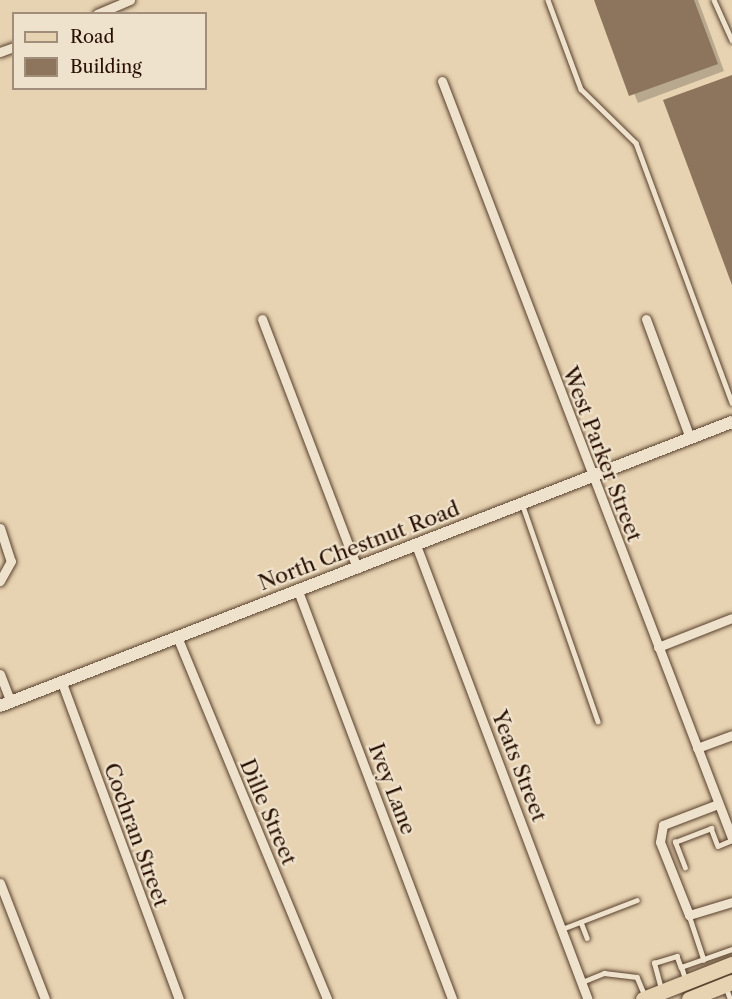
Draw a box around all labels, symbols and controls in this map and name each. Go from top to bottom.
legend [12,12,207,90]
text: Road [70,26,115,48]
text: Building [70,56,142,78]
street label: West Parker Street [557,363,647,545]
street label: North Chestnut Road [255,496,463,596]
street label: Yeats Street [486,707,552,825]
street label: Ivey Lane [363,739,421,839]
street label: Dille Street [234,755,302,869]
street label: Cochran Street [98,760,174,910]

